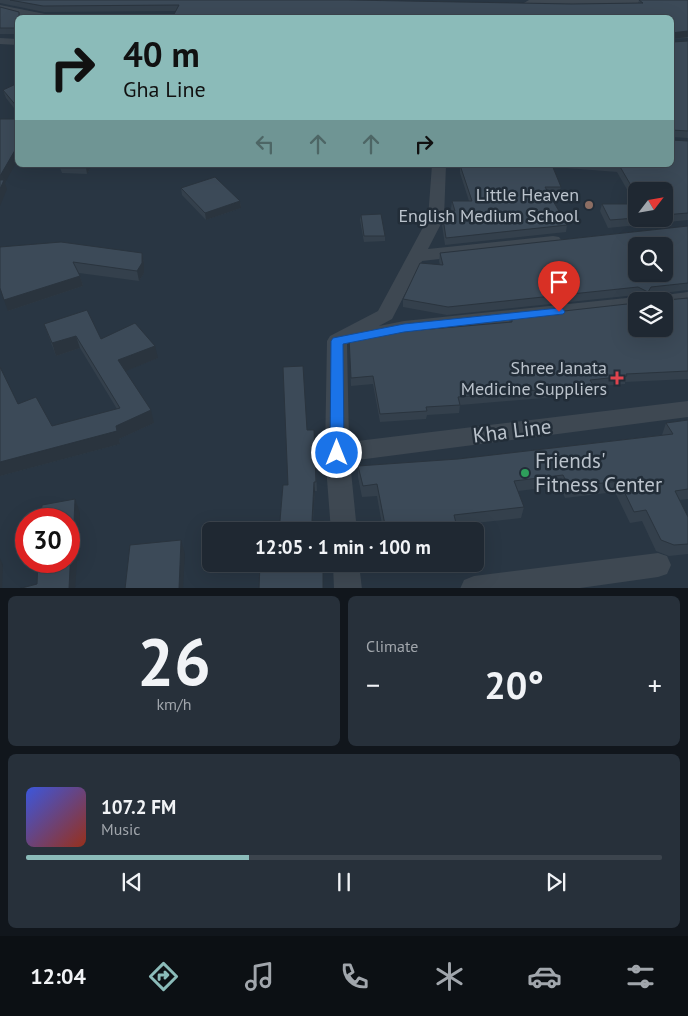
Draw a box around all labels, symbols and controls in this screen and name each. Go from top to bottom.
text: 40 m [123,31,200,77]
icon: right [40,35,105,100]
text: Gha Line [123,75,206,103]
icon: left [251,130,279,158]
icon: ahead [304,130,332,158]
icon: ahead [357,130,385,158]
icon: right [410,130,438,158]
north arrow [628,182,672,228]
map controls [628,182,673,337]
place label: Little Heaven English Medium School [398,183,580,227]
marker: Little Heaven English Medium School [583,199,595,211]
button: search [628,237,673,282]
pin [538,261,580,312]
icon: arrive [545,268,573,296]
button: layers [628,292,673,337]
place label: Shree Janata Medicine Suppliers [461,356,607,400]
marker: Shree Janata Medicine Suppliers [611,372,623,384]
street label: Kha Line [471,412,553,449]
position arrow [310,426,362,478]
place label: Friends' Fitness Center [535,447,662,498]
marker: Friends' Fitness Center [519,467,531,479]
speed limit sign: 30 [15,508,80,573]
text: 12:05 · 1 min · 100 m [255,535,431,559]
text: 26 [137,619,211,703]
text: Climate [366,636,418,656]
text: 20° [484,660,544,709]
text: − [366,666,380,703]
text: + [648,666,662,703]
text: km/h [156,694,192,714]
text: 107.2 FM [101,795,176,819]
text: Music [101,819,141,839]
icon: previous [118,868,146,896]
icon: pause [330,868,358,896]
icon: next [542,868,570,896]
icon: directions [146,959,181,994]
icon: music [242,959,277,994]
icon: phone [337,959,372,994]
icon: climate [432,959,467,994]
icon: car [527,959,562,994]
icon: filters [623,959,658,994]
text: 12:04 [30,962,86,990]

